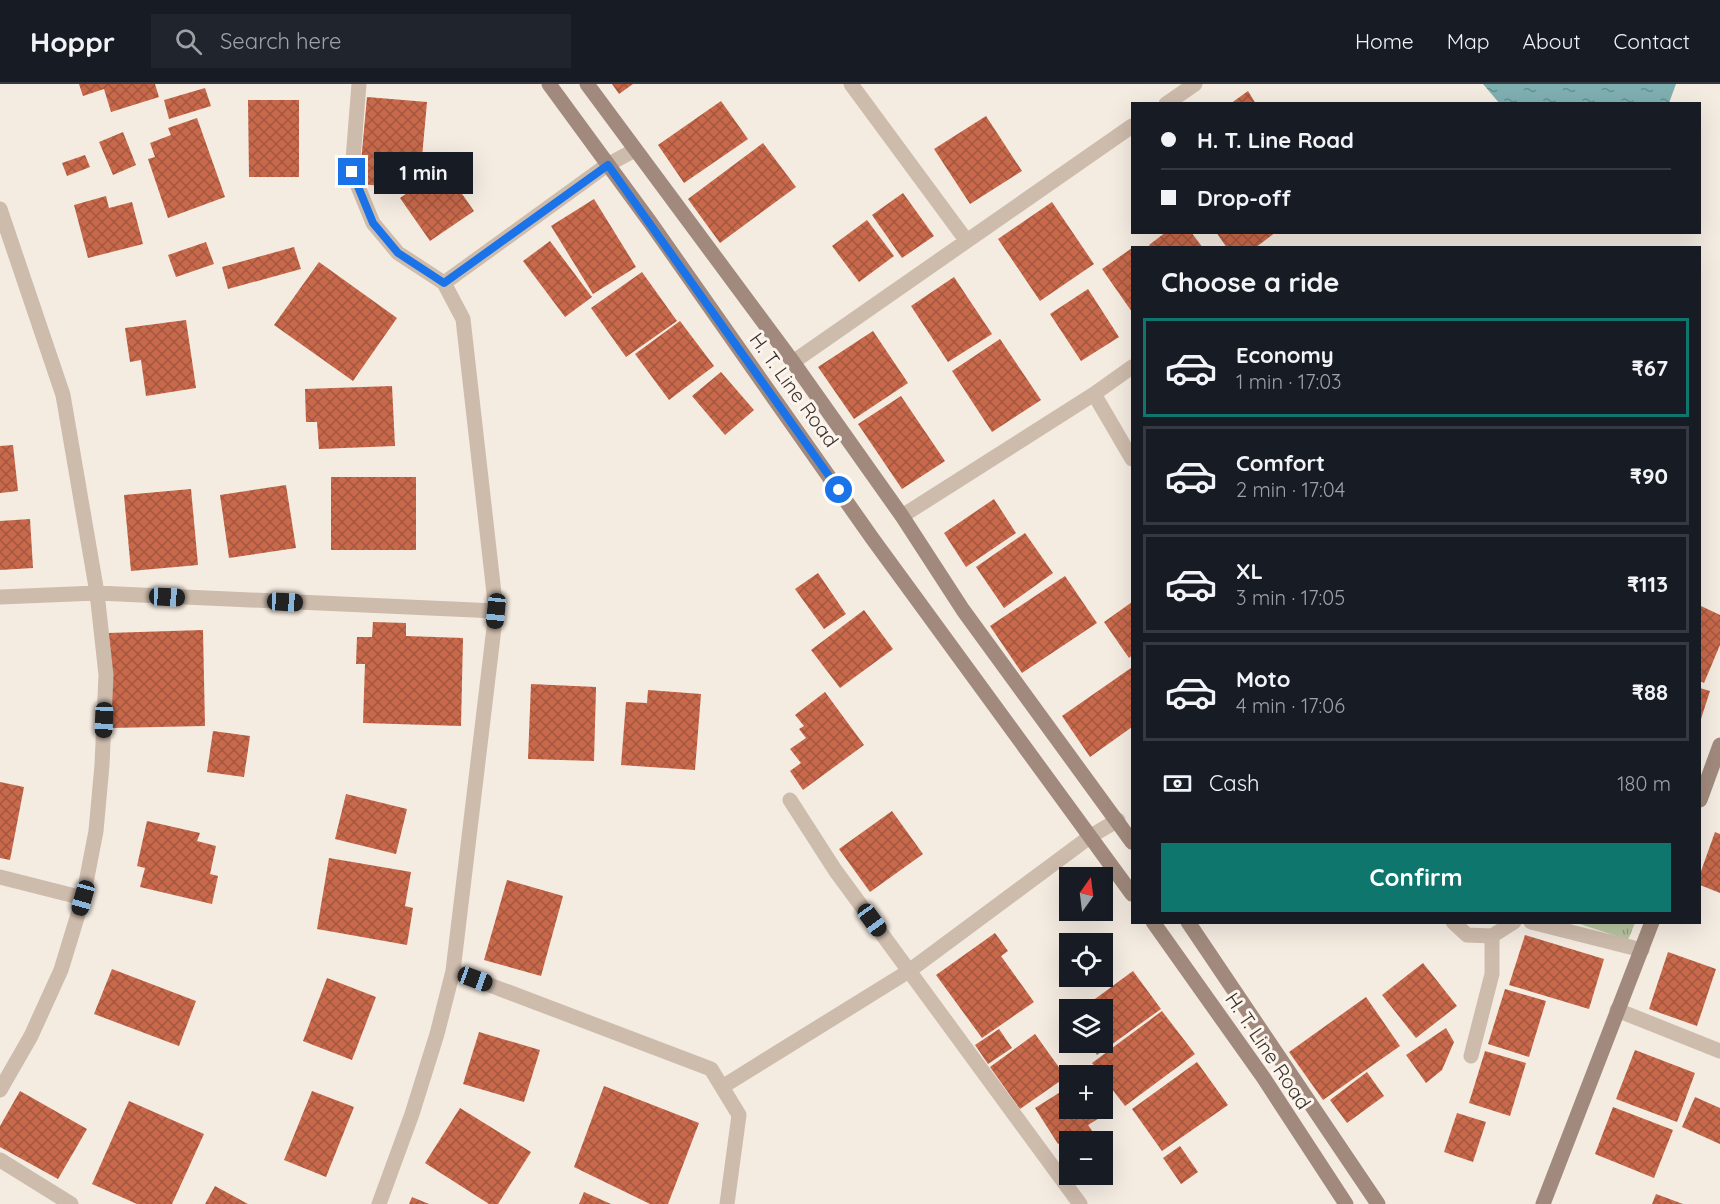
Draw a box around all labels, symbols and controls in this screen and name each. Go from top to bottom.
search box [151,14,571,68]
text: Hoppr [30,24,115,59]
icon: search [172,25,205,58]
text: Search here [220,27,341,55]
text: Home [1355,28,1414,54]
text: Map [1447,28,1490,54]
text: About [1523,28,1581,54]
text: Contact [1614,28,1690,54]
text: H. T. Line Road [1197,126,1354,154]
callout: 1 min [373,151,472,193]
route end [338,158,365,185]
text: 1 min [399,160,448,185]
text: Drop-off [1197,184,1291,212]
text: Choose a ride [1161,265,1339,299]
street label: H. T. Line Road [744,328,844,452]
icon: car [1164,341,1218,395]
text: Economy [1236,341,1334,369]
text: ₹67 [1632,354,1668,382]
text: 1 min · 17:03 [1236,369,1342,394]
icon: car [1164,449,1218,503]
text: Comfort [1236,449,1325,477]
text: ₹90 [1630,462,1668,490]
route start [825,476,852,503]
text: 2 min · 17:04 [1236,477,1345,502]
icon: car [1164,557,1218,611]
text: XL [1236,557,1263,585]
text: ₹113 [1627,570,1668,598]
text: 3 min · 17:05 [1236,585,1345,610]
car [149,587,185,607]
car [267,592,303,612]
car [485,592,507,630]
icon: car [1164,665,1218,719]
text: Moto [1236,665,1290,693]
text: ₹88 [1632,678,1668,706]
text: 4 min · 17:06 [1236,693,1345,718]
car [94,702,114,738]
icon: cash [1161,767,1194,800]
text: Cash [1209,769,1260,797]
text: 180 m [1617,771,1671,796]
button: Confirm [1161,843,1671,912]
north arrow [1059,867,1113,921]
map controls [1059,867,1113,1185]
car [69,878,97,918]
car [854,900,890,940]
button: locate [1059,933,1113,987]
car [455,964,495,994]
street label: H. T. Line Road [1220,988,1317,1114]
button: layers [1059,999,1113,1053]
button: + [1059,1065,1113,1119]
button: − [1059,1131,1113,1185]

